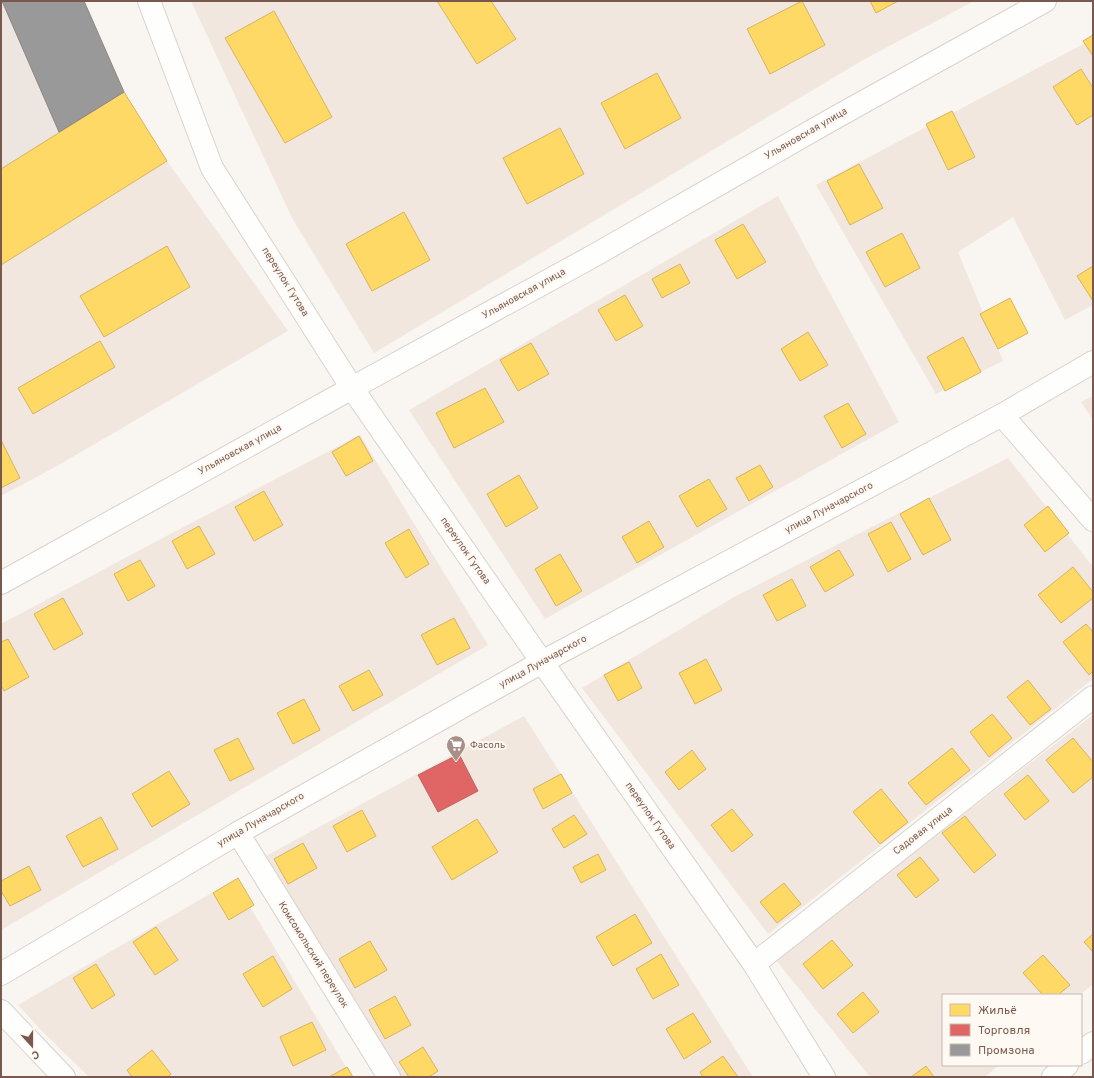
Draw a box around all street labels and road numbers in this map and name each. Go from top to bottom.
street label: Ульяновская улица [762,105,850,163]
street label: переулок Гутова [258,245,312,319]
street label: Ульяновская улица [480,266,568,322]
street label: Ульяновская улица [196,422,284,478]
street label: улица Луначарского [782,479,876,537]
street label: переулок Гутова [437,515,493,587]
street label: улица Луначарского [497,632,590,692]
street label: переулок Гутова [622,780,678,852]
street label: улица Луначарского [215,790,307,850]
street label: Садовая улица [891,804,955,858]
street label: Комсомольский переулок [275,899,351,1011]

